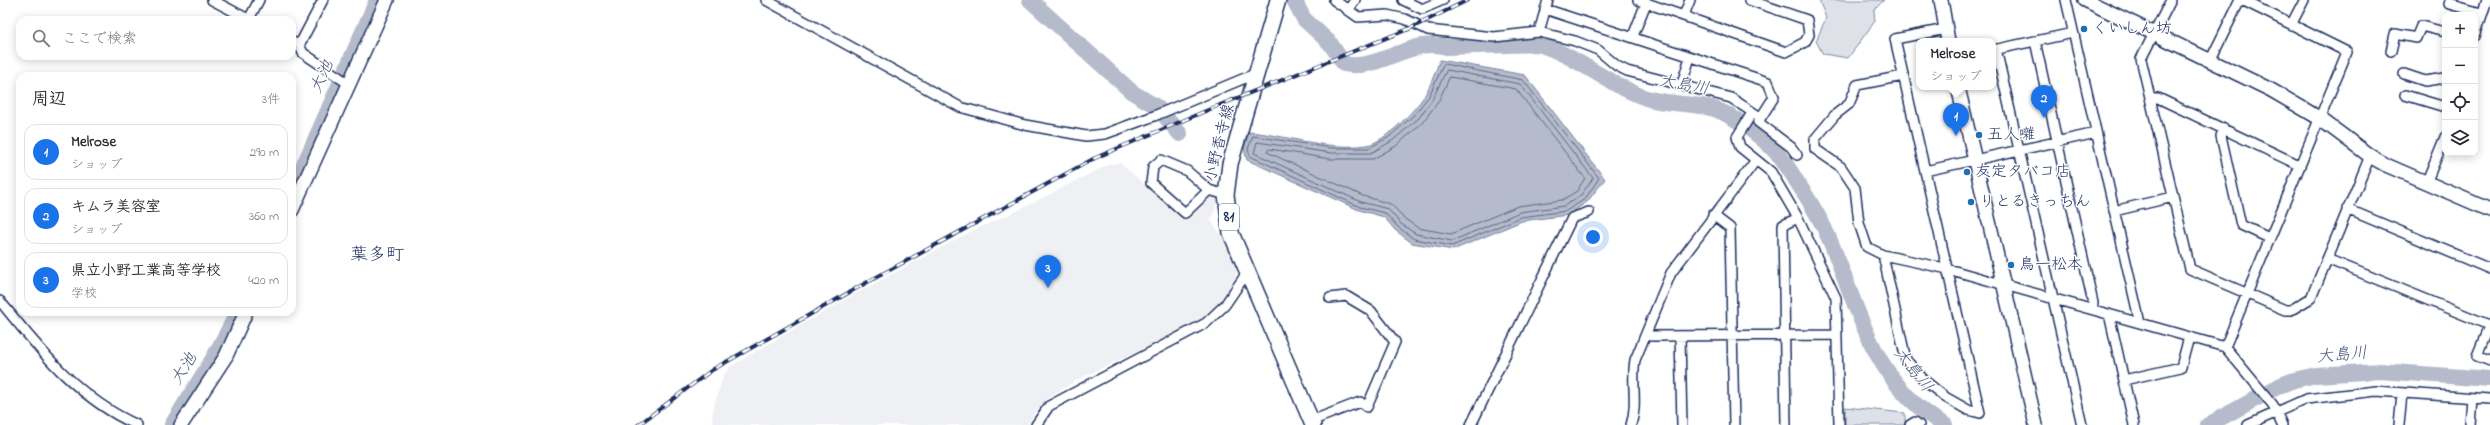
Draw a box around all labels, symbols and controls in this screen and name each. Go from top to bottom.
map controls [2442,12,2478,156]
button: + [2442,12,2478,48]
search box [16,16,296,60]
place label: くいしん坊 [2092,17,2172,41]
marker: くいしん坊 [2079,24,2089,34]
icon: search [30,27,52,49]
text: ここで検索 [62,28,137,50]
popup [1916,38,1996,90]
text: Melrose [1930,43,1975,65]
button: − [2442,48,2478,84]
water label: 大池 [304,55,341,98]
text: ショップ [1930,67,1982,86]
water label: 大島川 [1657,68,1711,102]
button: locate [2442,84,2478,120]
pin: 2 [2031,85,2057,118]
text: 周辺 [32,87,66,112]
text: 3件 [262,90,280,109]
street label: 小野香寺線 [1199,101,1241,185]
pin: 1 [1943,103,1969,136]
button: layers [2442,120,2478,156]
place label: 五人囃 [1987,123,2035,147]
marker: 五人囃 [1974,130,1984,140]
text: Melrose [71,131,116,153]
text: 1 [44,143,48,162]
text: 290 m [250,143,279,162]
text: ショップ [71,155,122,174]
place label: 友定タバコ店 [1975,160,2071,184]
marker: 友定タバコ店 [1962,167,1972,177]
place label: りとるきっちん [1979,190,2091,214]
text: キムラ美容室 [71,196,161,218]
marker: りとるきっちん [1966,197,1976,207]
road number: 81 [1219,204,1239,230]
text: 2 [43,207,49,226]
text: 360 m [249,207,279,226]
text: ショップ [71,220,122,239]
your location [1583,227,1603,247]
district label: 葉多町 [350,243,404,269]
place label: 鳥一松本 [2019,253,2083,277]
pin: 3 [1035,255,1061,288]
text: 県立小野工業高等学校 [71,260,221,282]
marker: 鳥一松本 [2006,260,2016,270]
text: 3 [43,271,49,290]
text: 420 m [248,271,279,290]
text: 学校 [71,284,97,303]
water label: 大島川 [2316,340,2368,370]
water label: 大島川 [1887,342,1939,398]
water label: 大池 [164,347,204,390]

